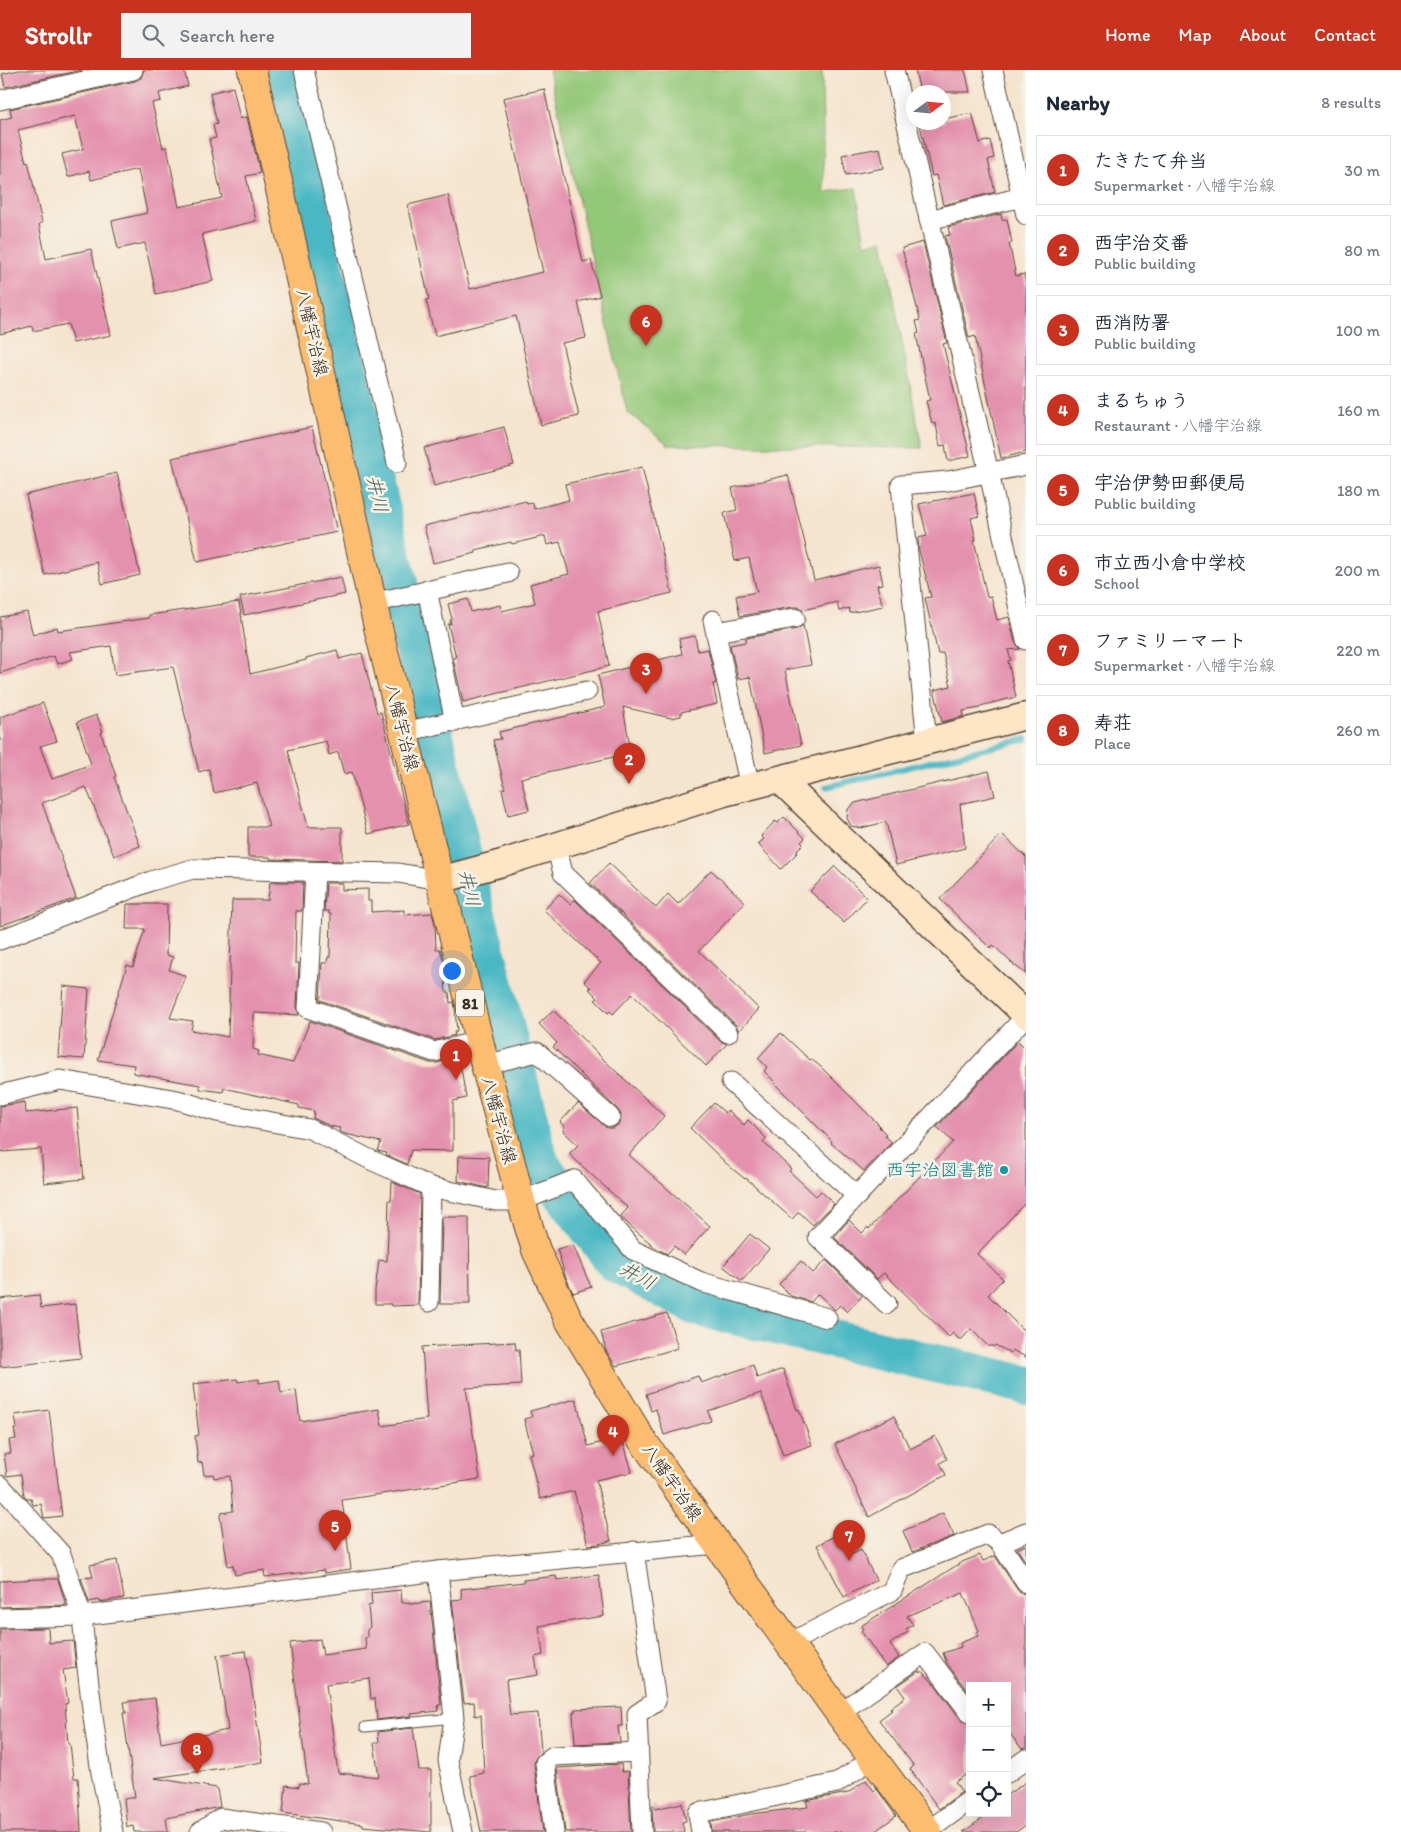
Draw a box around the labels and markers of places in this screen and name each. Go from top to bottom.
pin: 6 [630,305,662,346]
pin: 3 [630,653,662,694]
pin: 2 [613,743,645,784]
pin: 1 [440,1039,472,1080]
place label: 西宇治図書館 [886,1159,994,1181]
marker: 西宇治図書館 [998,1164,1010,1176]
pin: 4 [597,1415,629,1456]
pin: 5 [319,1510,351,1551]
pin: 7 [833,1520,865,1561]
pin: 8 [181,1733,213,1774]

